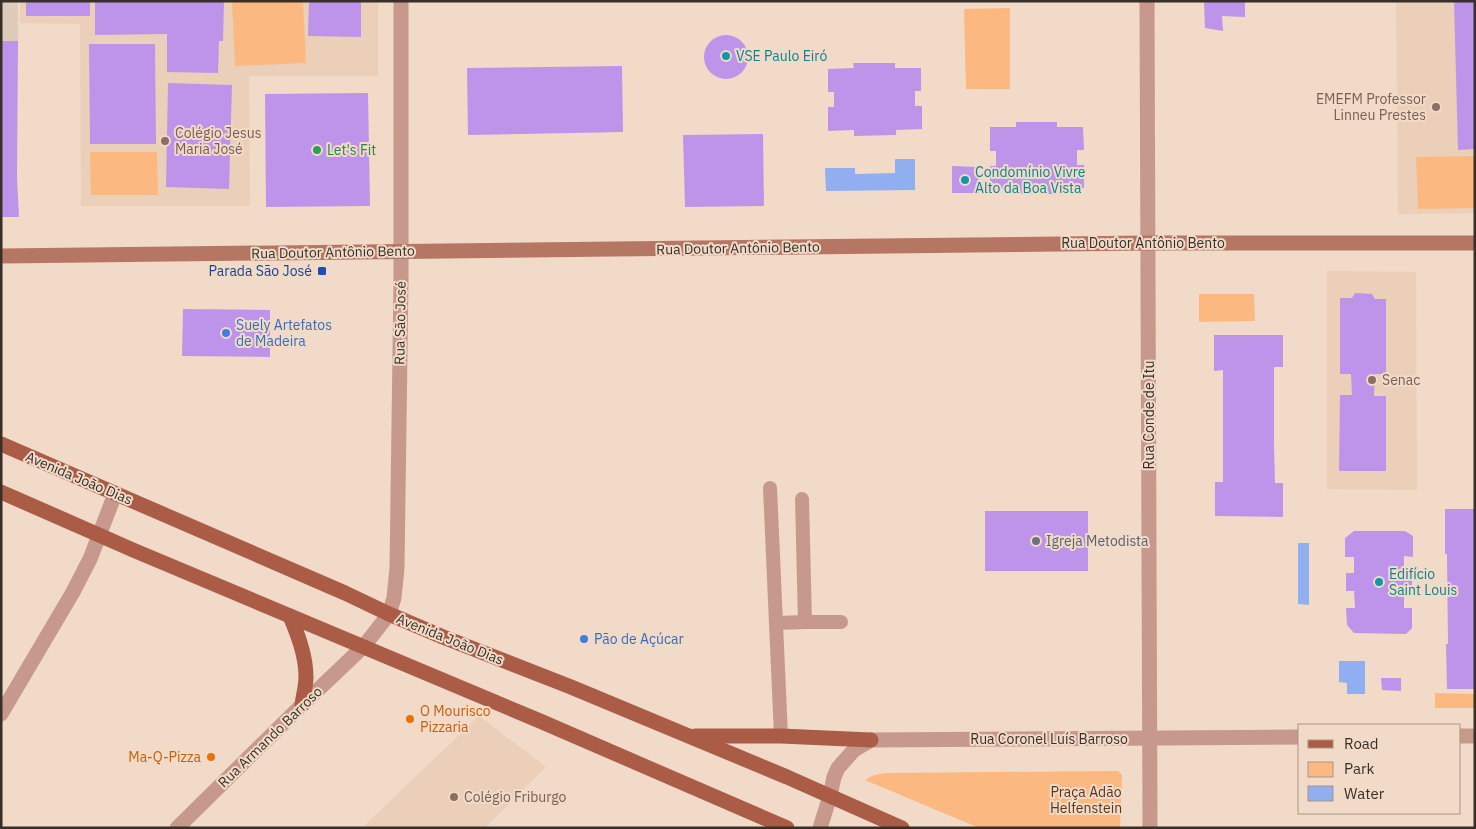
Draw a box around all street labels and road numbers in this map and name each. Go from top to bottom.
street label: Rua Doutor Antônio Bento [1061,234,1225,252]
street label: Rua Doutor Antônio Bento [656,238,820,258]
street label: Rua Doutor Antônio Bento [251,242,415,262]
street label: Rua São José [390,281,410,365]
street label: Rua Conde de Itu [1140,361,1158,469]
street label: Avenida João Dias [23,447,135,509]
street label: Avenida João Dias [394,609,507,669]
street label: Rua Armando Barroso [214,682,326,791]
street label: Rua Coronel Luís Barroso [970,730,1128,748]

